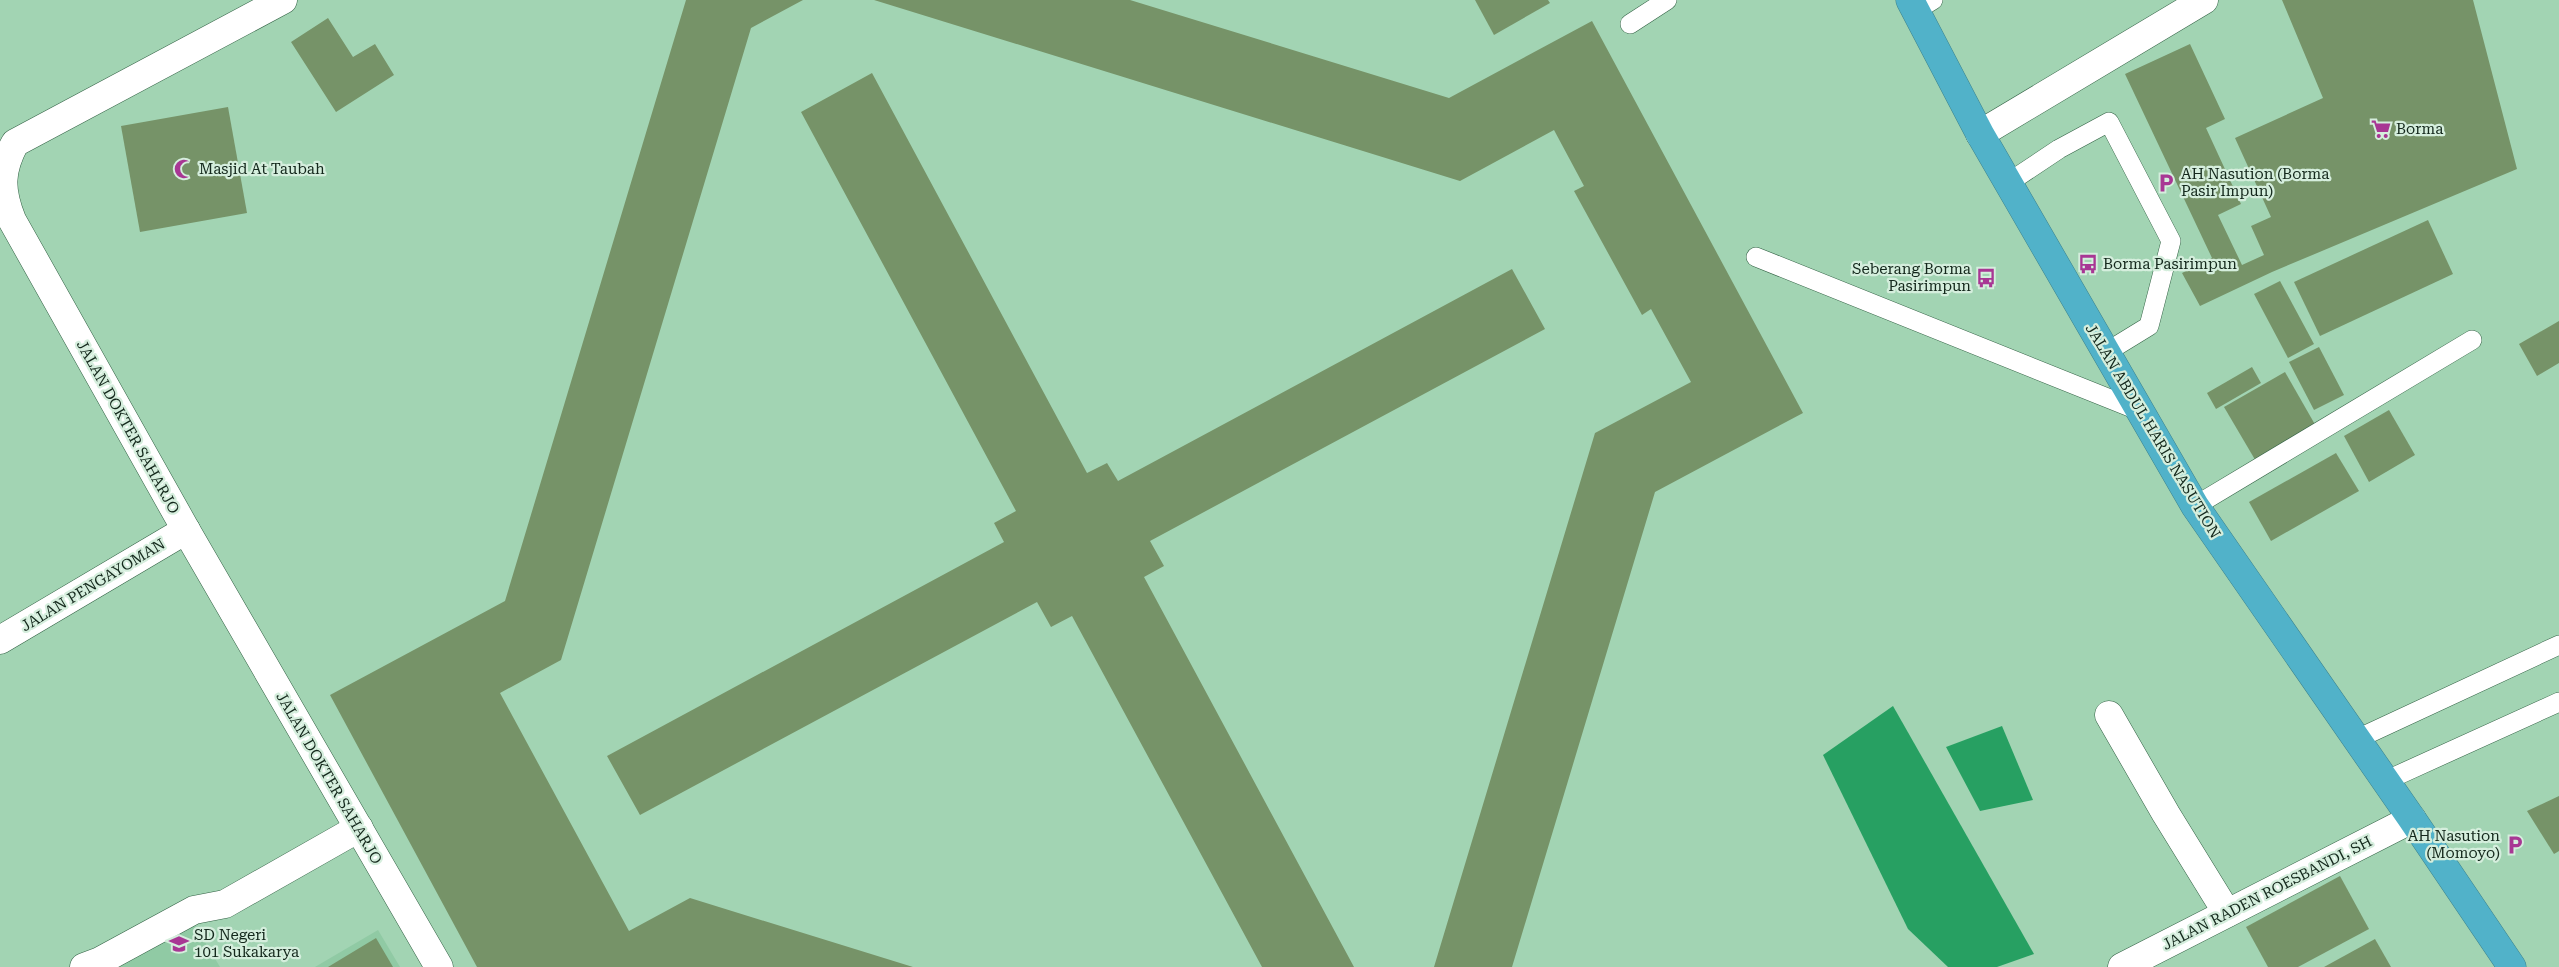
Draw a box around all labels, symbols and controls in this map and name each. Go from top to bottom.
supermarket icon: Borma [2370,118,2392,140]
place label: Borma [2396,120,2443,138]
mosque icon: Masjid At Taubah [173,158,195,180]
place label: Masjid At Taubah [199,160,325,178]
place label: AH Nasution (Borma Pasir Impun) [2181,165,2329,200]
parking icon: AH Nasution (Borma Pasir Impun) [2155,172,2177,194]
bus stop icon: Borma Pasirimpun [2077,253,2099,275]
place label: Borma Pasirimpun [2103,255,2237,273]
place label: Seberang Borma Pasirimpun [1852,260,1971,295]
bus stop icon: Seberang Borma Pasirimpun [1975,267,1997,289]
street label: JALAN ABDUL HARIS NASUTION [2082,320,2224,542]
street label: JALAN DOKTER SAHARJO [73,337,183,517]
street label: JALAN PENGAYOMAN [18,535,168,635]
street label: JALAN DOKTER SAHARJO [272,689,386,867]
place label: AH Nasution (Momoyo) [2408,827,2500,862]
street label: JALAN RADEN ROESBANDI, SH [2159,832,2375,954]
parking icon: AH Nasution (Momoyo) [2504,834,2526,856]
place label: SD Negeri 101 Sukakarya [194,926,299,961]
school or university icon: SD Negeri 101 Sukakarya [168,933,190,955]

